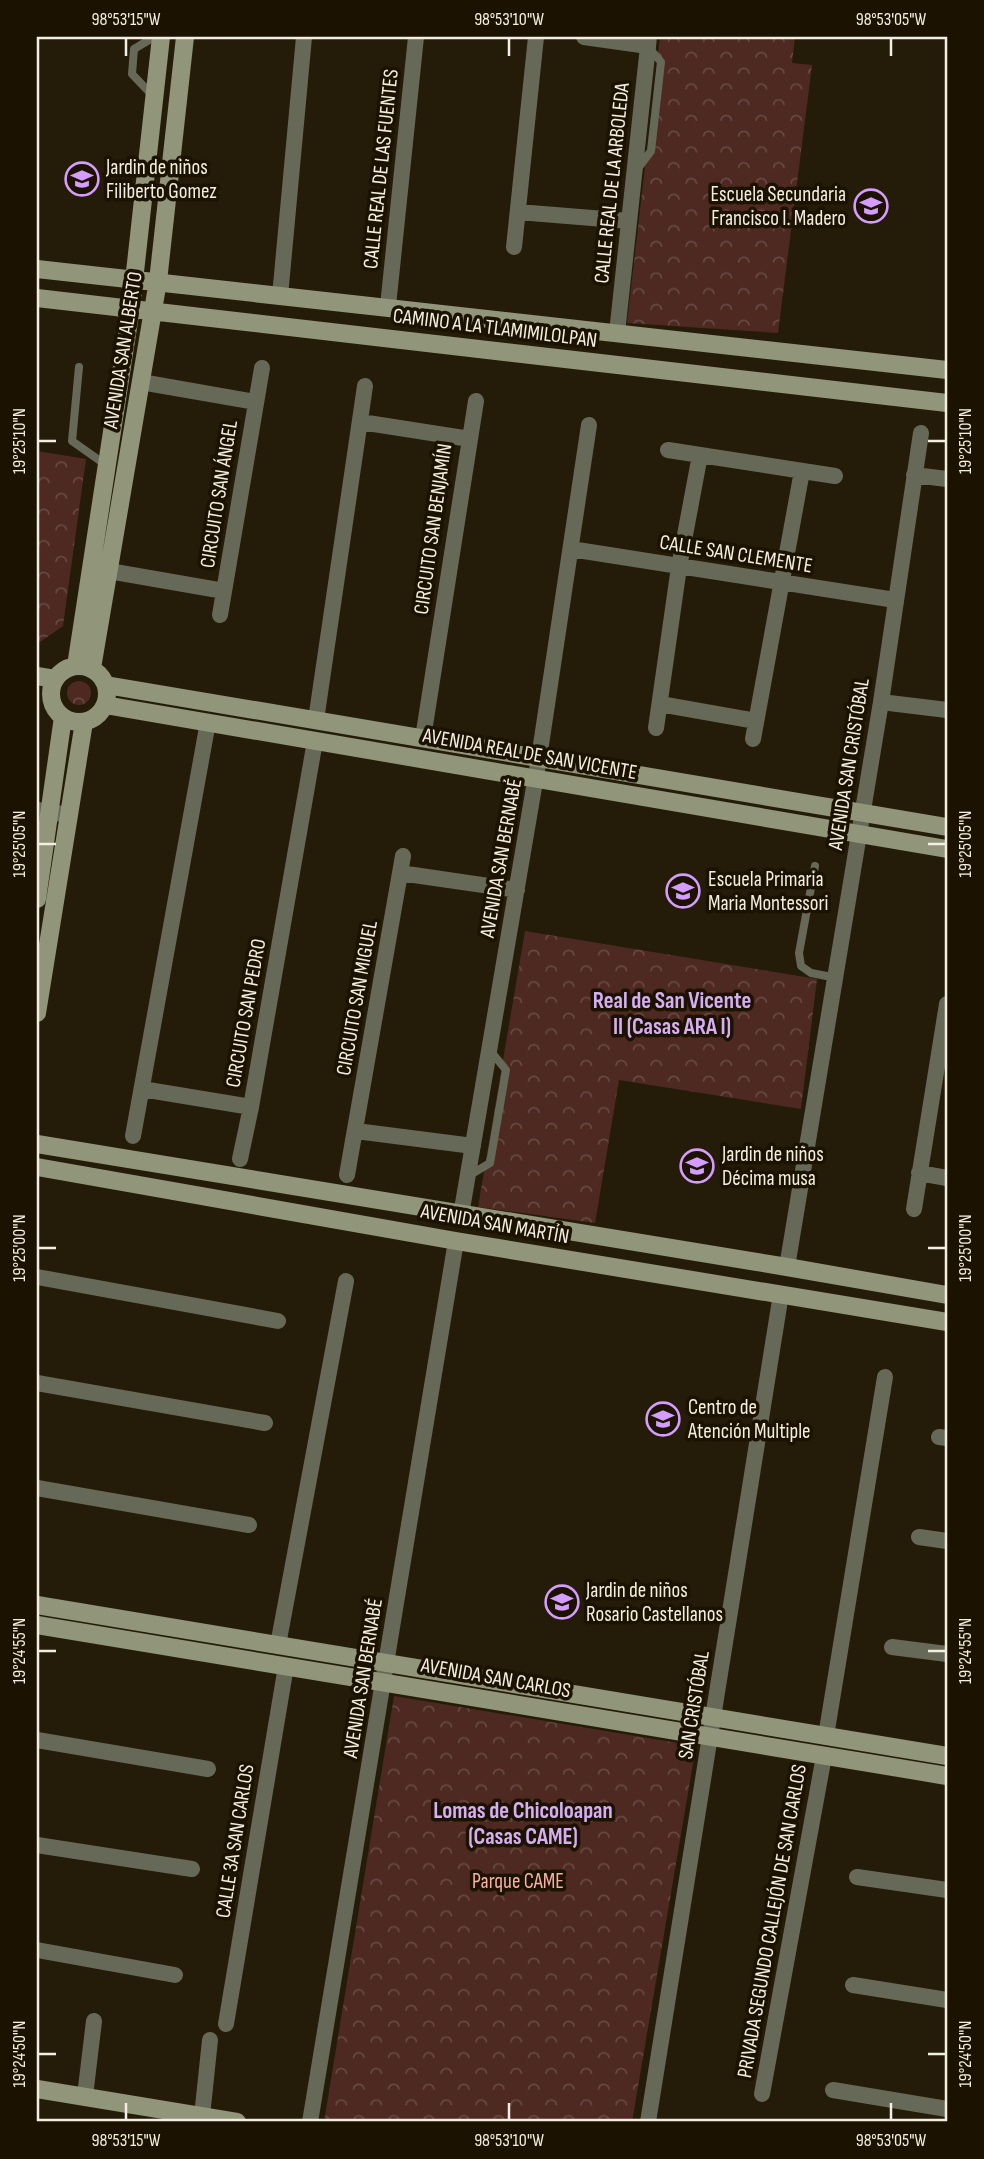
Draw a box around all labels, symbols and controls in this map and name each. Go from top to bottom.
text: 98°53'15"W [92,9,161,30]
text: 98°53'10"W [474,9,544,30]
text: 98°53'05"W [856,9,927,30]
street label: CALLE REAL DE LAS FUENTES [358,68,404,270]
street label: CALLE REAL DE LA ARBOLEDA [589,80,635,285]
place label: Jardin de niños Filiberto Gomez [105,155,217,204]
school or university icon: Jardin de niños Filiberto Gomez [63,160,101,198]
place label: Escuela Secundaria Francisco I. Madero [710,182,846,231]
school or university icon: Escuela Secundaria Francisco I. Madero [852,187,890,225]
street label: AVENIDA SAN ALBERTO [98,270,148,431]
street label: CAMINO A LA TLAMIMILOLPAN [392,303,598,353]
text: 19°25'10"N [9,408,30,474]
text: 19°25'10"N [955,408,976,474]
street label: CIRCUITO SAN ÁNGEL [195,418,243,570]
street label: CIRCUITO SAN BENJAMÍN [409,442,457,616]
street label: CALLE SAN CLEMENTE [658,530,814,578]
street label: AVENIDA SAN CRISTÓBAL [823,676,875,853]
street label: AVENIDA REAL DE SAN VICENTE [420,723,639,785]
street label: AVENIDA SAN BERNABÉ [475,776,527,941]
text: 19°25'05"N [9,811,30,877]
text: 19°25'05"N [955,811,976,877]
place label: Escuela Primaria Maria Montessori [708,867,828,916]
school or university icon: Escuela Primaria Maria Montessori [664,872,702,910]
street label: CIRCUITO SAN MIGUEL [331,918,383,1077]
street label: CIRCUITO SAN PEDRO [221,937,271,1089]
district label: Real de San Vicente II (Casas ARA I) [593,987,751,1041]
place label: Jardin de niños Décima musa [721,1142,824,1191]
school or university icon: Jardin de niños Décima musa [678,1147,716,1185]
street label: AVENIDA SAN MARTÍN [418,1198,571,1249]
text: 19°25'00"N [9,1214,30,1282]
text: 19°25'00"N [955,1214,976,1282]
place label: Centro de Atención Multiple [687,1395,811,1444]
school or university icon: Centro de Atención Multiple [644,1400,682,1438]
place label: Jardin de niños Rosario Castellanos [585,1578,723,1627]
school or university icon: Jardin de niños Rosario Castellanos [543,1583,581,1621]
street label: AVENIDA SAN BERNABÉ [338,1596,388,1761]
text: 19°24'55"N [9,1618,30,1684]
text: 19°24'55"N [955,1618,976,1684]
street label: SAN CRISTÓBAL [673,1649,715,1761]
street label: AVENIDA SAN CARLOS [418,1652,573,1703]
street label: CALLE 3A SAN CARLOS [210,1762,260,1920]
street label: PRIVADA SEGUNDO CALLEJÓN DE SAN CARLOS [732,1762,812,2080]
district label: Lomas de Chicoloapan (Casas CAME) [433,1797,613,1851]
park label: Parque CAME [472,1869,564,1894]
text: 19°24'50"N [9,2021,30,2087]
text: 19°24'50"N [955,2021,976,2087]
text: 98°53'15"W [92,2130,161,2151]
text: 98°53'10"W [474,2130,544,2151]
text: 98°53'05"W [856,2130,927,2151]

